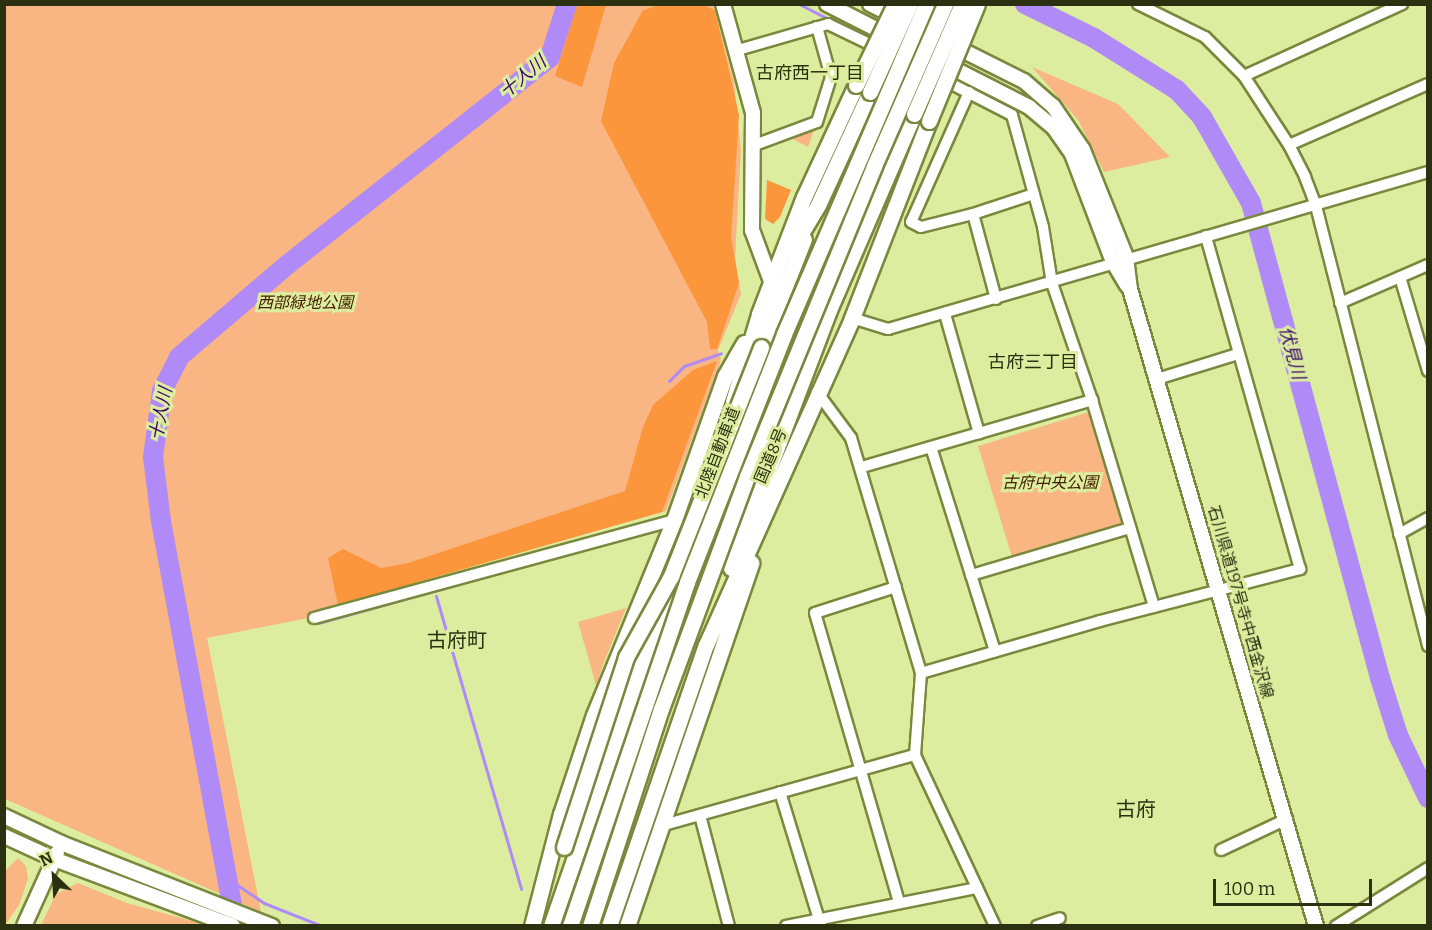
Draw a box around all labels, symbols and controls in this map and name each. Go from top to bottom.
water label: 十人川 [495,51,551,103]
district label: 古府西一丁目 [756,62,864,84]
park label: 西部緑地公園 [257,293,353,313]
water label: 伏見川 [1275,324,1309,382]
district label: 古府三丁目 [988,351,1078,373]
water label: 十人川 [145,385,177,443]
street label: 北陸自動車道 [692,405,744,501]
street label: 国道8号 [751,426,791,486]
park label: 古府中央公園 [1002,473,1098,493]
street label: 石川県道197号寺中西金沢線 [1203,503,1277,701]
district label: 古府町 [427,628,487,652]
district label: 古府 [1116,797,1156,821]
north arrow [24,846,84,906]
text: N [37,848,56,870]
scale bar [1216,867,1375,905]
text: 100 m [1224,878,1275,900]

